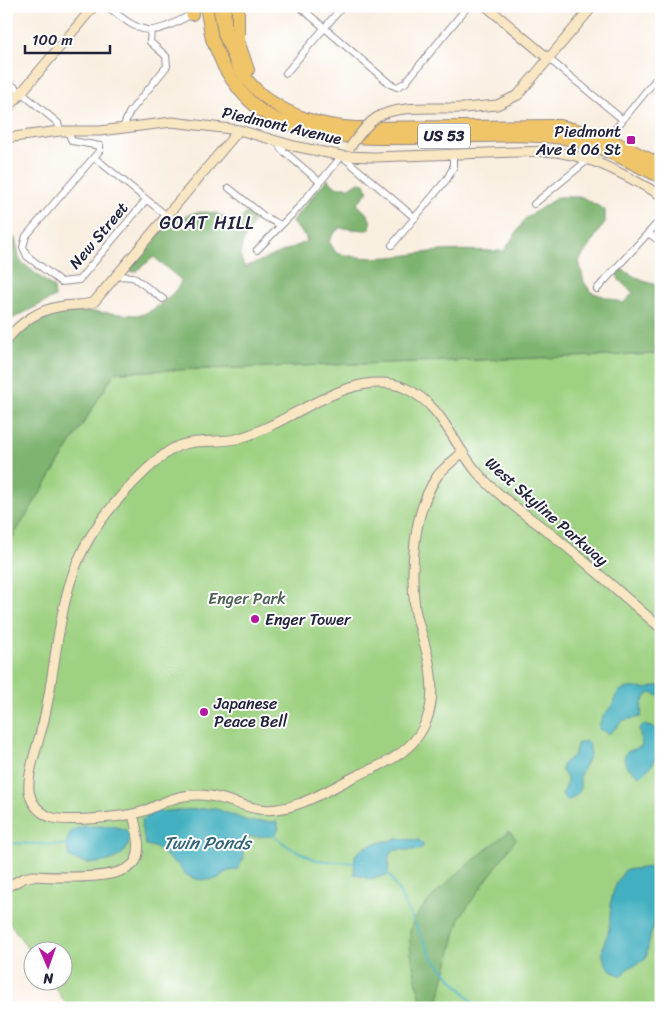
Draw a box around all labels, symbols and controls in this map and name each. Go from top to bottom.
scale bar [25,22,110,54]
text: 100 m [32,27,73,53]
street label: Piedmont Avenue [219,98,345,153]
place label: Piedmont Ave & 06 St [535,117,621,164]
road number: US 53 [418,124,470,148]
marker: Piedmont Ave & 06 St [625,134,637,146]
street label: New Street [61,195,136,276]
district label: GOAT HILL [160,207,254,239]
street label: West Skyline Parkway [478,449,616,574]
park label: Enger Park [208,584,286,613]
place label: Enger Tower [265,605,352,634]
marker: Enger Tower [249,613,261,625]
place label: Japanese Peace Bell [213,689,288,736]
marker: Japanese Peace Bell [198,706,210,718]
water label: Twin Ponds [163,827,252,859]
north arrow [22,942,72,992]
text: N [43,966,55,991]

